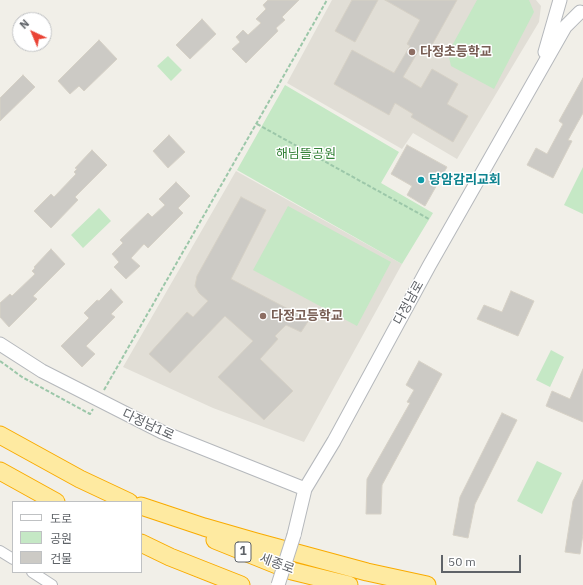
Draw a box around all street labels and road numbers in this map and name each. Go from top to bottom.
street label: 다정남로 [391,278,427,328]
street label: 다정남1로 [119,406,177,444]
road number: 1 [235,542,251,562]
street label: 세종로 [257,551,297,577]

